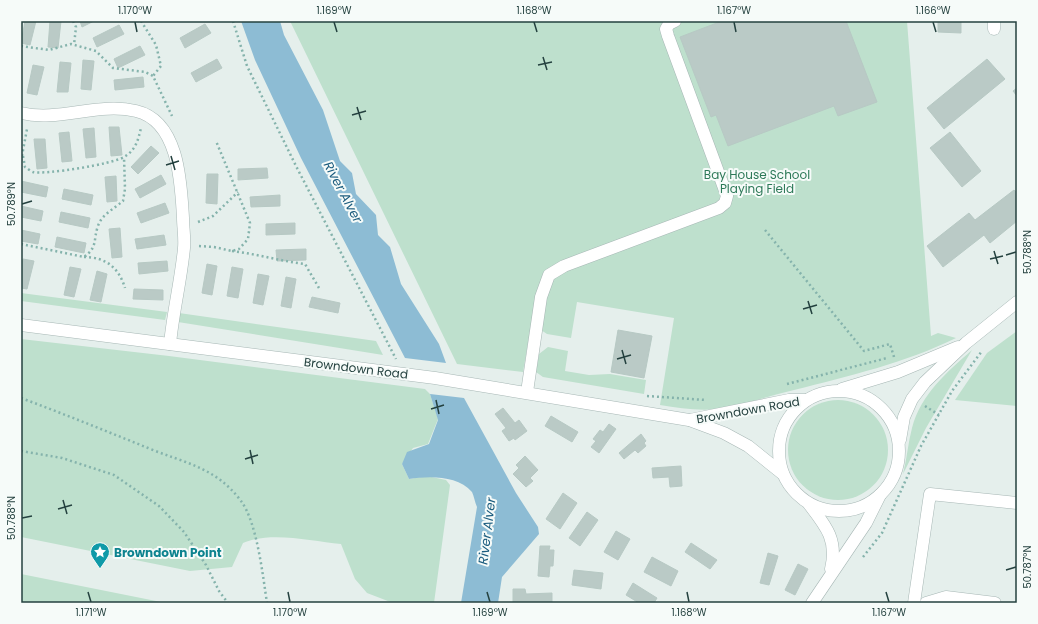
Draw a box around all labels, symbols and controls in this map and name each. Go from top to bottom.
text: 1.170°W [118,3,152,18]
text: 1.169°W [316,3,352,18]
text: 1.168°W [516,3,552,18]
text: 1.167°W [717,3,751,18]
text: 1.166°W [915,3,951,18]
water label: River Alver [319,158,368,227]
park label: Bay House School Playing Field [704,166,810,197]
text: 50.789°N [4,182,19,226]
text: 50.788°N [1020,230,1035,274]
street label: Browndown Road [303,353,409,383]
street label: Browndown Road [695,393,801,427]
water label: River Alver [473,495,501,566]
text: 50.788°N [4,496,19,540]
place icon: Browndown Point [89,541,111,569]
place label: Browndown Point [114,544,222,561]
text: 50.787°N [1020,545,1035,589]
text: 1.171°W [75,605,107,620]
text: 1.170°W [273,605,307,620]
text: 1.169°W [472,605,508,620]
text: 1.168°W [671,605,707,620]
text: 1.167°W [872,605,906,620]

